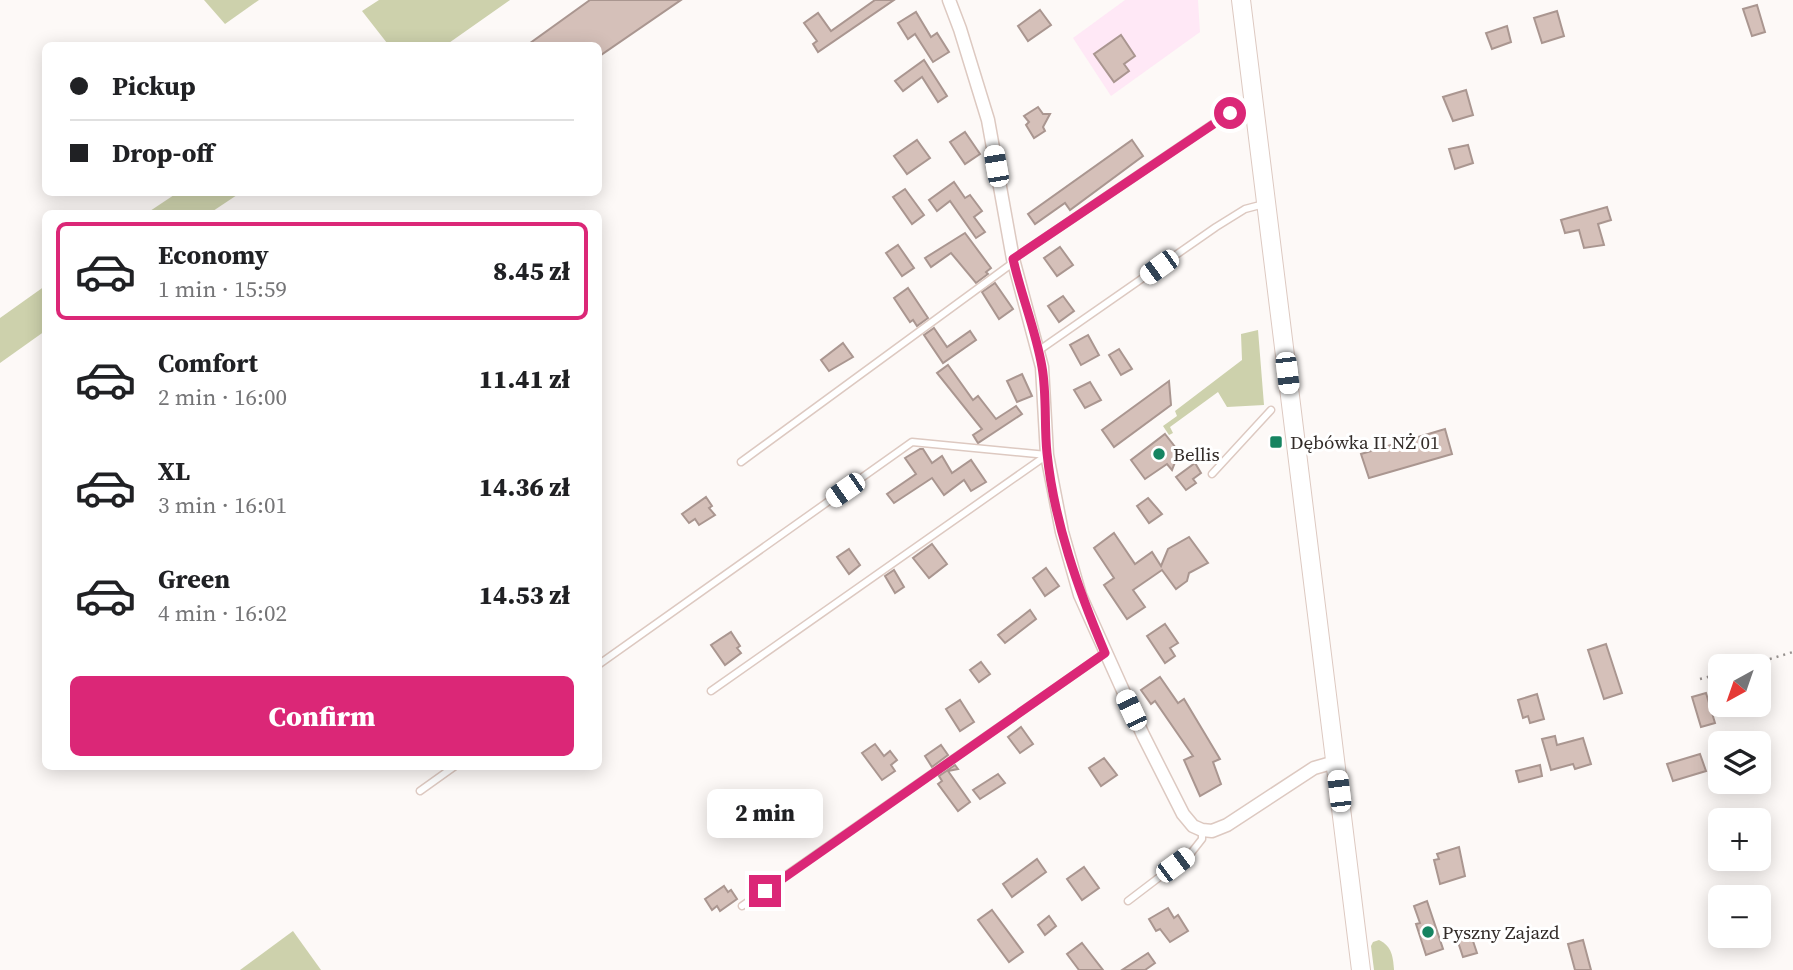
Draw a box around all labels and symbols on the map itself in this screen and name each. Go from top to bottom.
route start [1214,97,1246,129]
car [983,143,1010,189]
car [1136,246,1183,288]
car [1275,351,1300,395]
place label: Dębówka II NŻ 01 [1290,429,1439,455]
marker: Dębówka II NŻ 01 [1268,434,1284,450]
place label: Bellis [1173,441,1220,467]
marker: Bellis [1151,446,1167,462]
car [822,469,869,511]
north arrow [1708,654,1771,718]
car [1113,687,1150,733]
car [1327,769,1352,813]
callout: 2 min [707,790,823,838]
car [1152,844,1199,886]
route end [749,875,781,907]
place label: Pyszny Zajazd [1442,919,1560,945]
marker: Pyszny Zajazd [1420,924,1436,940]

